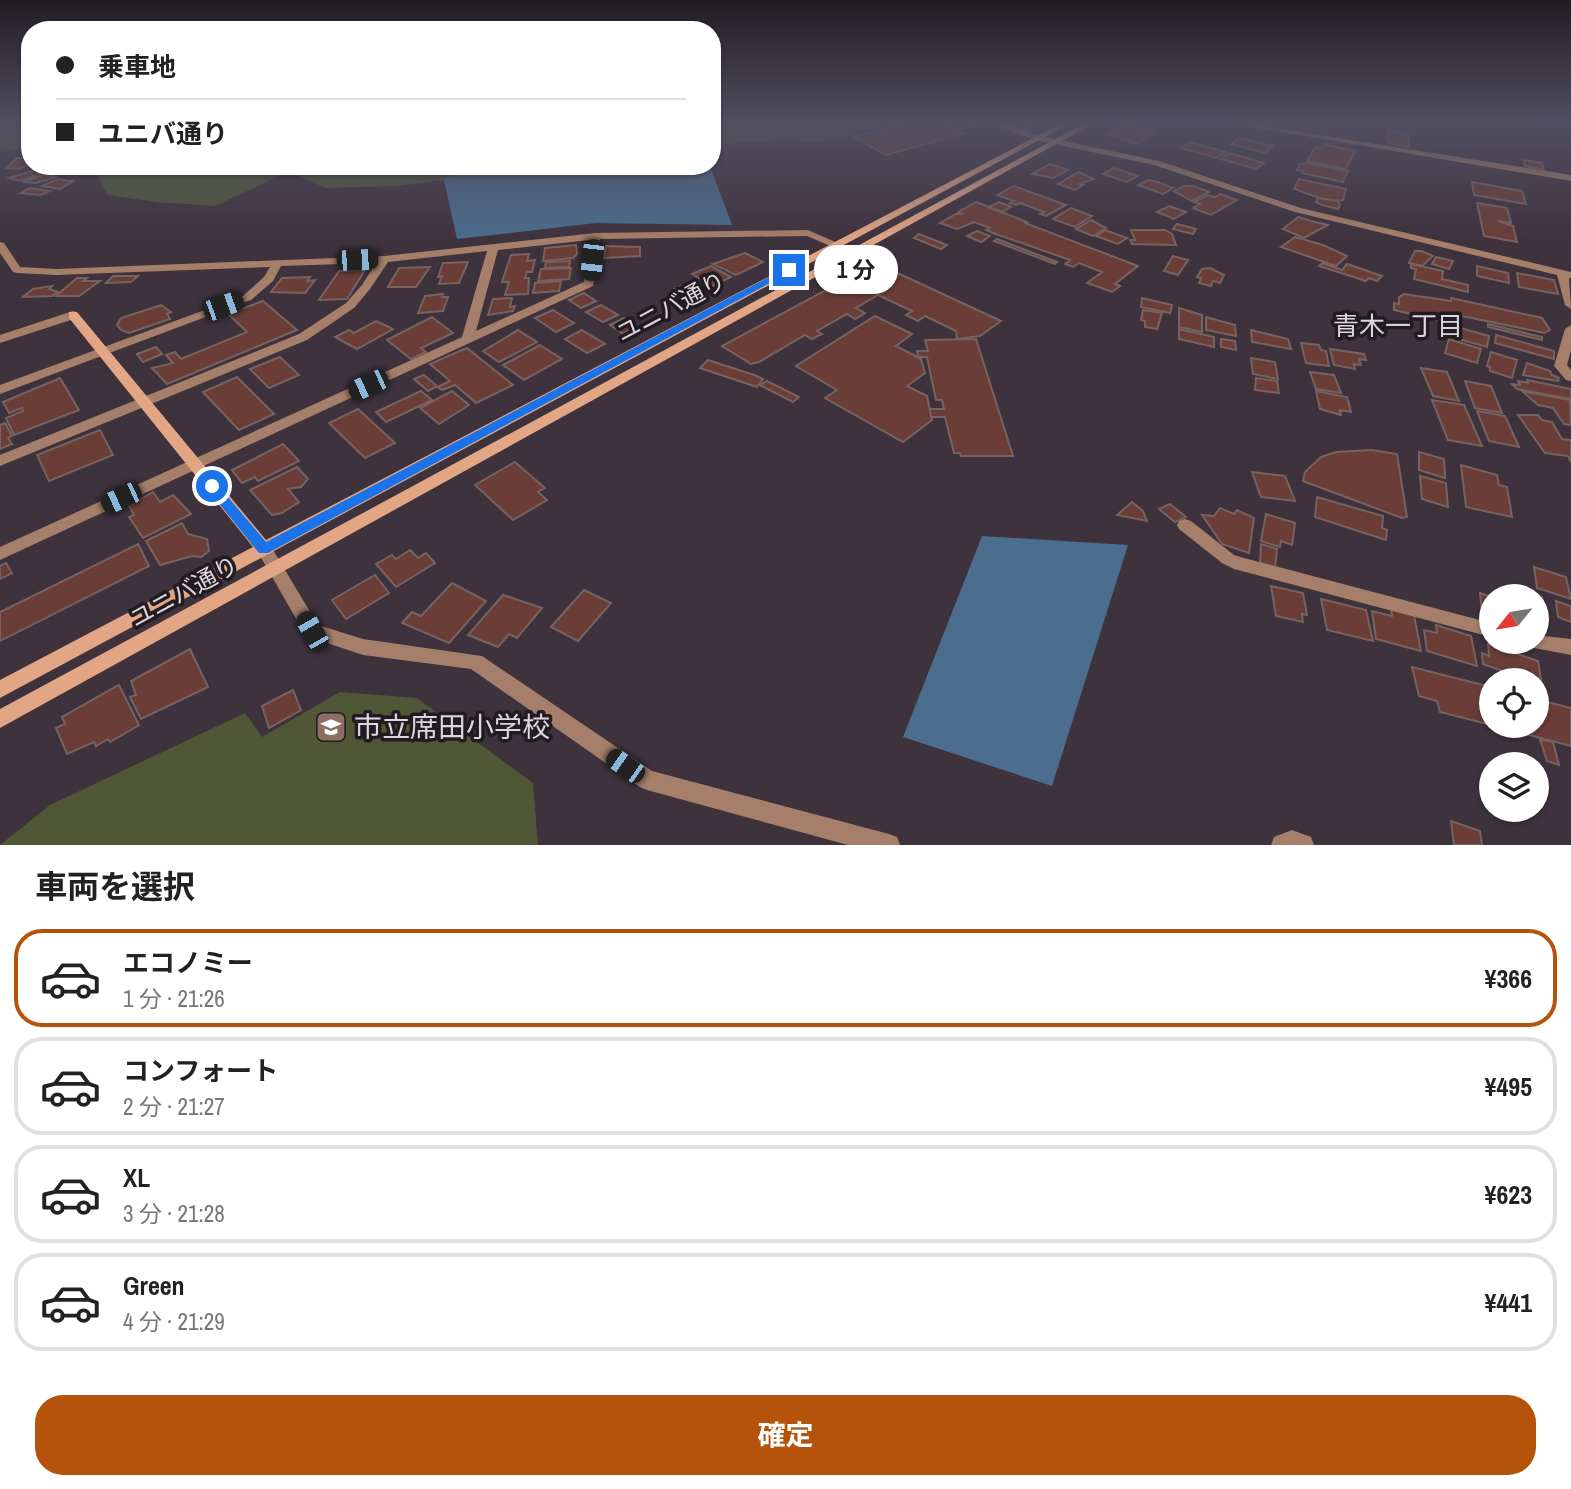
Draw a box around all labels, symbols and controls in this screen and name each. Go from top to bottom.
text: 乗車地 [98,49,176,84]
text: ユニバ通り [98,116,228,151]
car [580,238,605,282]
callout: 1 分 [814,246,898,294]
car [336,249,379,271]
route end [773,254,805,286]
text: 1 分 [837,254,875,285]
street label: ユニバ通り [610,264,731,348]
car [200,289,247,323]
district label: 青木一丁目 [1333,308,1463,343]
car [345,367,392,403]
route start [196,470,228,502]
car [98,480,145,516]
street label: ユニバ通り [123,548,244,634]
north arrow [1479,584,1549,654]
map controls [1479,584,1549,822]
car [293,608,332,654]
button: locate [1479,668,1549,738]
place label: 市立席田小学校 [354,708,550,746]
school or university icon: 市立席田小学校 [314,710,348,744]
car [602,745,649,787]
button: layers [1479,752,1549,822]
text: 車両を選択 [35,865,195,908]
text: エコノミー [123,945,253,980]
icon: car [39,947,102,1010]
text: ¥366 [1485,961,1532,996]
text: 1 分 · 21:26 [123,983,225,1014]
text: コンフォート [123,1053,278,1088]
icon: car [39,1055,102,1118]
text: ¥495 [1485,1069,1532,1104]
text: 2 分 · 21:27 [123,1091,225,1122]
text: XL [123,1160,150,1195]
icon: car [39,1163,102,1226]
text: ¥623 [1485,1177,1532,1212]
text: 3 分 · 21:28 [123,1198,225,1229]
text: Green [123,1268,185,1303]
icon: car [39,1271,102,1334]
text: ¥441 [1485,1285,1532,1320]
text: 4 分 · 21:29 [123,1306,225,1337]
button: 確定 [35,1395,1536,1475]

